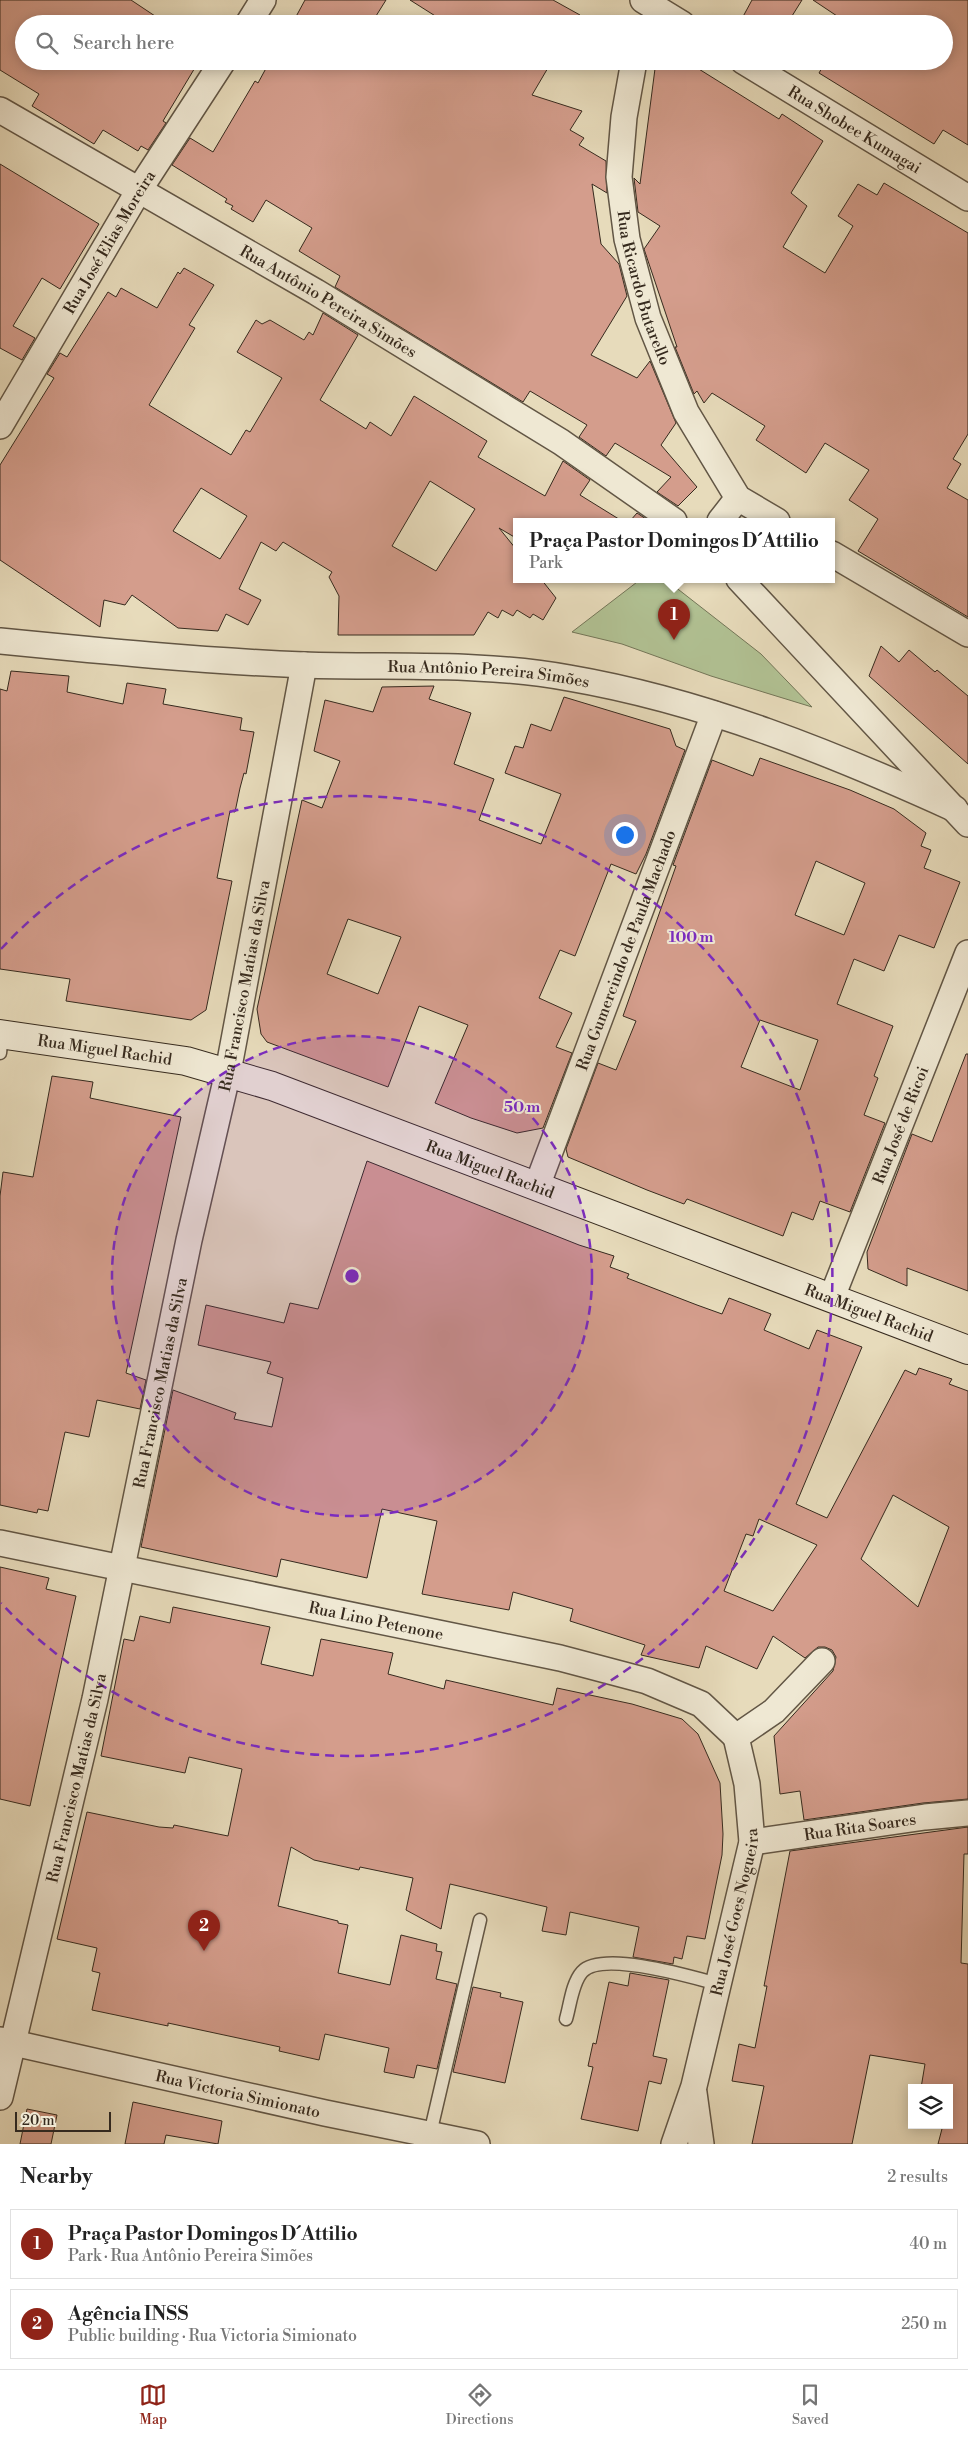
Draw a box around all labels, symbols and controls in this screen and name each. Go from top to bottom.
search box [15,15,953,70]
icon: search [33,29,61,57]
text: Search here [73,31,174,55]
street label: Rua Shobee Kumagai [784,82,925,178]
street label: Rua José Elias Moreira [59,166,161,318]
street label: Rua Ricardo Butarello [612,209,675,368]
street label: Rua Antônio Pereira Simões [236,241,420,362]
popup [513,518,835,583]
text: Praça Pastor Domingos D´Attilio [529,529,819,553]
text: Park [529,553,562,573]
pin: 1 [658,599,690,640]
street label: Rua Antônio Pereira Simões [388,657,591,693]
your location [612,822,638,848]
street label: Rua Gumercindo de Paula Machado [572,827,681,1074]
street label: Rua Francisco Matias da Silva [215,878,275,1094]
text: 100 m [669,928,714,947]
street label: Rua Miguel Rachid [36,1031,174,1070]
street label: Rua José de Ricoi [869,1063,933,1187]
text: 50 m [504,1098,540,1117]
street label: Rua Miguel Rachid [423,1136,557,1203]
centre of rings [343,1267,361,1285]
street label: Rua Francisco Matias da Silva [129,1275,192,1490]
street label: Rua Miguel Rachid [801,1280,936,1347]
street label: Rua Lino Petenone [307,1598,445,1645]
street label: Rua Francisco Matias da Silva [42,1671,111,1885]
street label: Rua Rita Soares [803,1809,918,1845]
street label: Rua José Goes Nogueira [707,1827,763,1998]
pin: 2 [188,1910,220,1951]
street label: Rua Victoria Simionato [153,2066,322,2123]
map controls [908,2084,953,2129]
button: layers [908,2084,953,2129]
scale bar [15,2109,111,2132]
text: 20 m [22,2112,54,2130]
text: Nearby [20,2164,93,2190]
text: 2 results [887,2167,948,2187]
text: Praça Pastor Domingos D´Attilio [68,2222,358,2246]
text: 1 [33,2234,41,2254]
text: 40 m [910,2234,947,2254]
text: Park · Rua Antônio Pereira Simões [68,2246,313,2266]
text: Agência INSS [68,2302,188,2326]
text: 2 [32,2314,42,2334]
text: 250 m [901,2314,947,2334]
text: Public building · Rua Victoria Simionato [68,2326,357,2346]
tab: Map [139,2381,167,2429]
tab: Directions [446,2381,513,2429]
tab: Saved [792,2381,829,2429]

